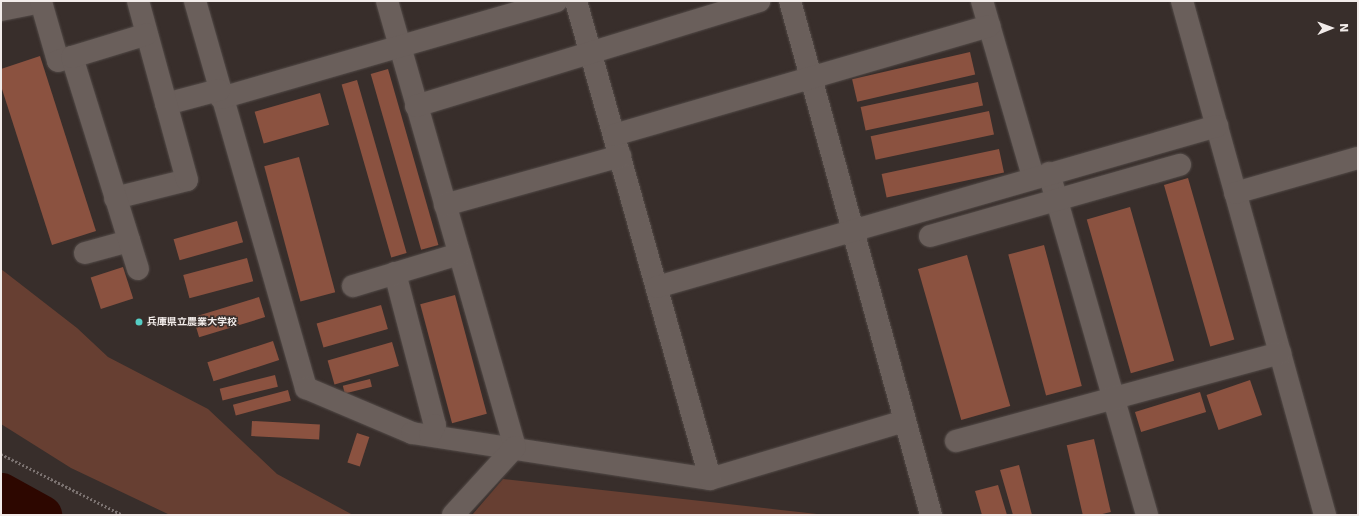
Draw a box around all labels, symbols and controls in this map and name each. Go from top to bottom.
north arrow [1311,8,1351,48]
text: N [1337,23,1350,33]
place label: 兵庫県立農業大学校 [147,316,237,328]
marker: 兵庫県立農業大学校 [134,317,144,327]

